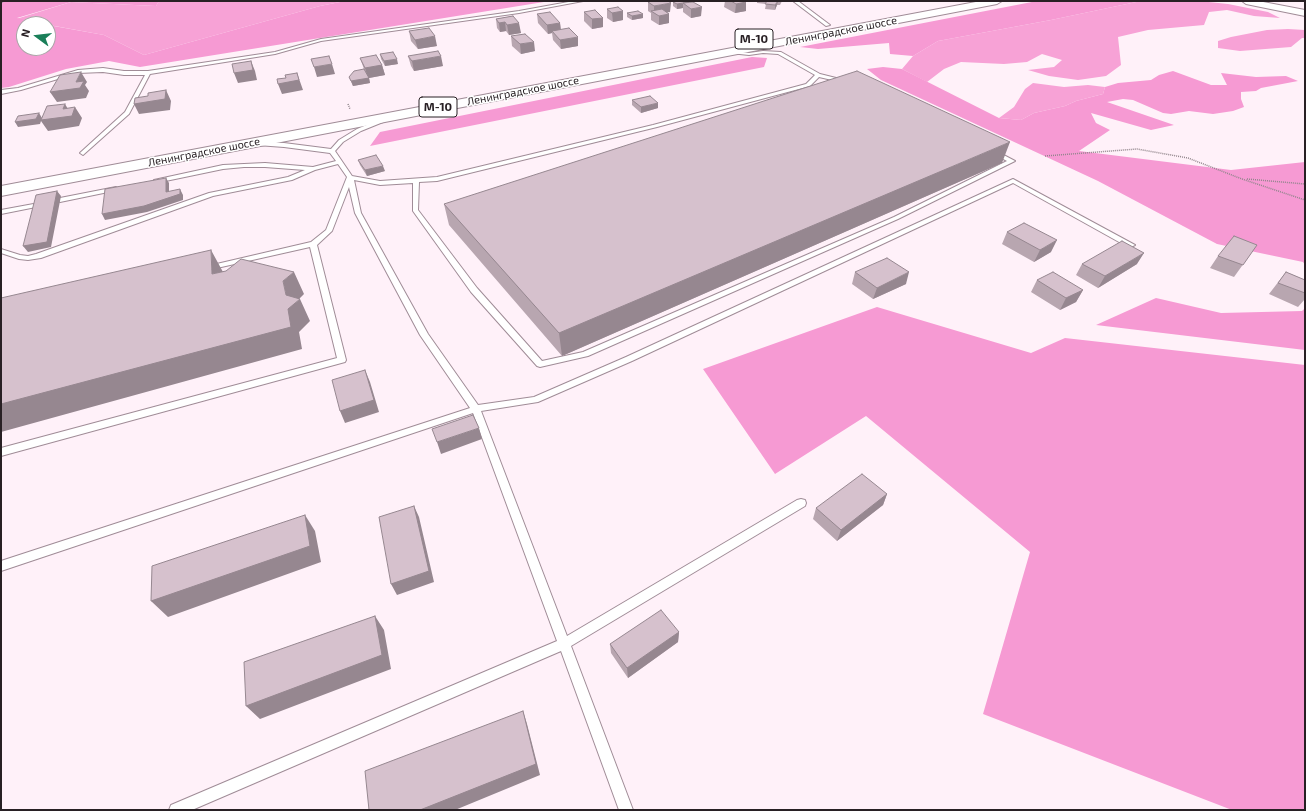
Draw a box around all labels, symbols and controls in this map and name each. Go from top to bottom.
street label: Ленинградское шоссе [784,14,898,48]
north arrow [16,16,56,56]
text: N [18,28,32,39]
road number: М-10 [735,29,773,49]
street label: Ленинградское шоссе [466,74,580,108]
road number: М-10 [419,97,457,117]
street label: Ленинградское шоссе [147,135,261,169]

